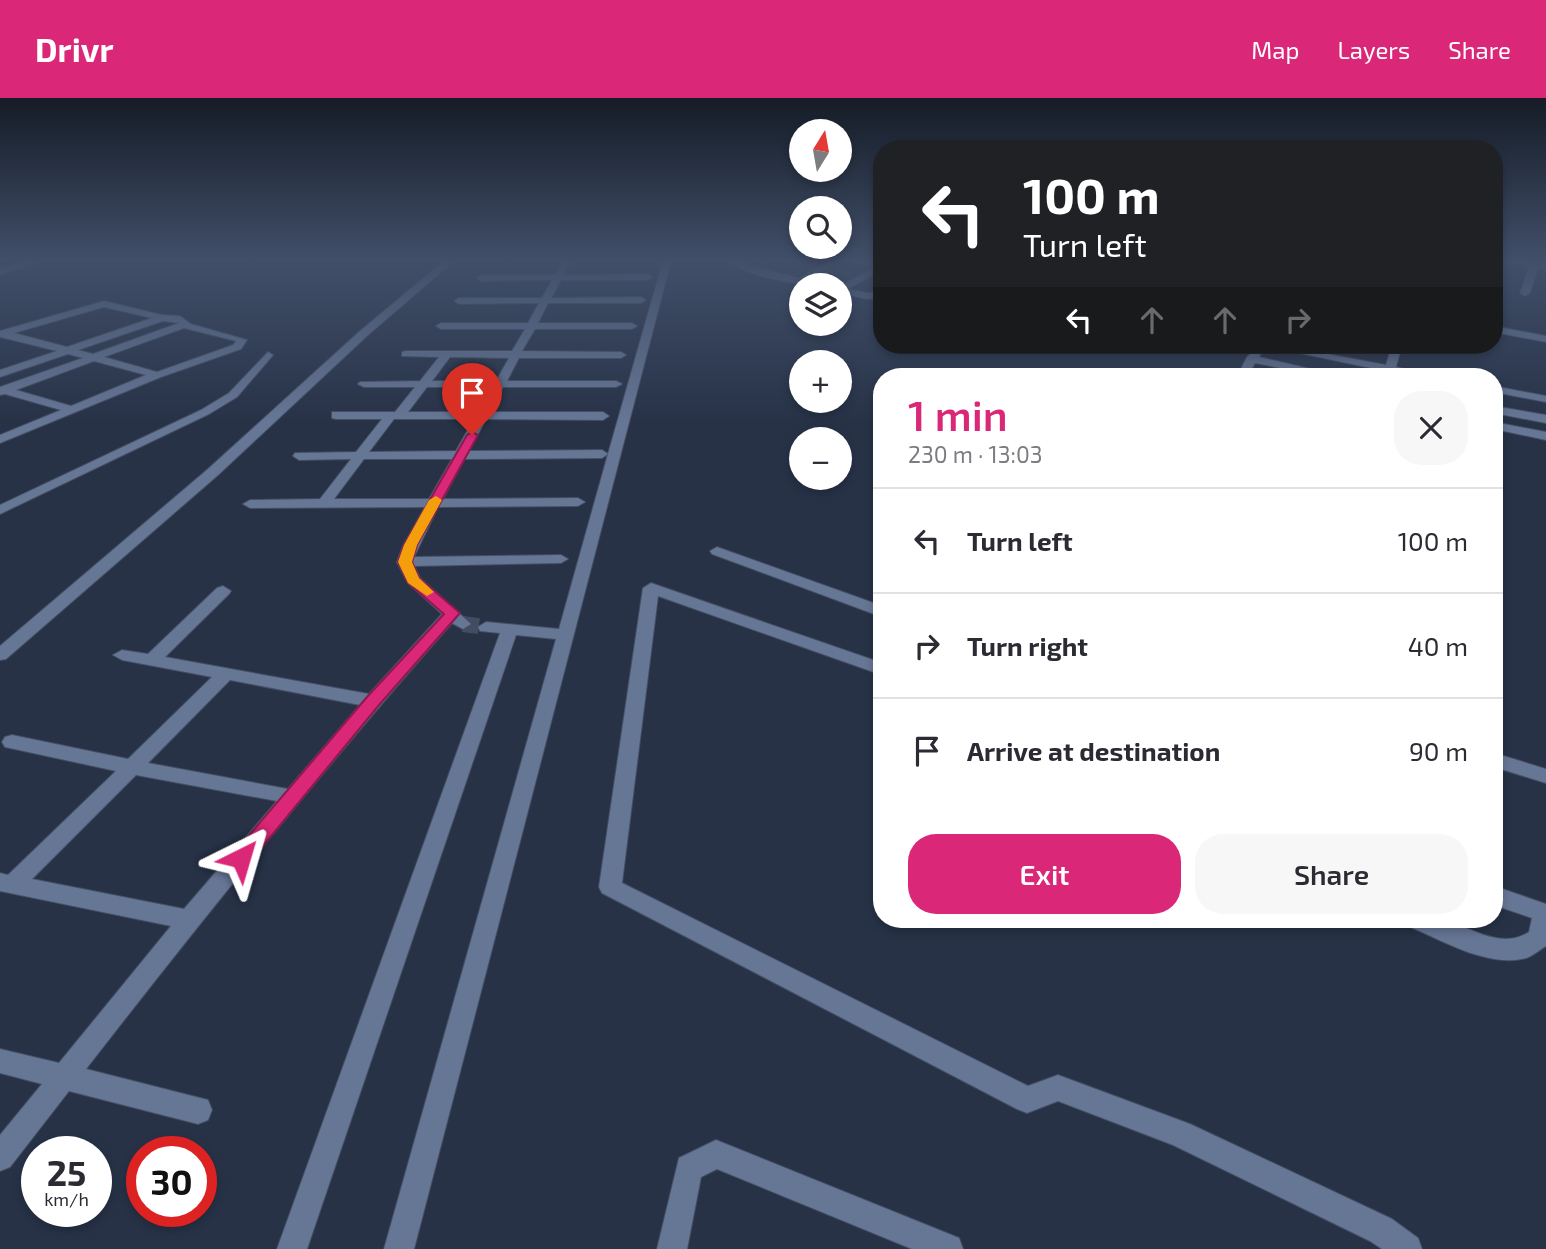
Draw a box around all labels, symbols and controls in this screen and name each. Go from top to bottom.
text: Drivr [35,29,114,69]
text: Map [1251,35,1299,64]
text: Layers [1337,35,1410,64]
text: Share [1448,35,1511,64]
north arrow [789,119,852,182]
map controls [789,119,852,490]
text: 100 m [1023,165,1160,224]
icon: left [908,168,999,259]
button: search [789,196,852,259]
text: Turn left [1023,225,1147,263]
button: layers [789,273,852,336]
icon: left [1060,301,1098,339]
icon: ahead [1133,301,1171,339]
icon: ahead [1206,301,1244,339]
icon: right [1279,301,1317,339]
button: + [789,350,852,413]
pin [442,363,502,435]
icon: arrive [453,374,491,412]
text: 1 min [908,389,1008,439]
button: close [1394,391,1468,465]
button: − [789,427,852,490]
text: 230 m · 13:03 [908,440,1043,468]
icon: left [908,522,946,560]
text: Turn left [967,525,1073,556]
text: 100 m [1398,525,1468,556]
icon: right [908,627,946,665]
text: Turn right [967,630,1088,661]
text: 40 m [1408,630,1468,661]
icon: arrive [908,732,946,770]
text: Arrive at destination [967,735,1220,766]
text: 90 m [1409,735,1468,766]
position arrow [204,821,278,895]
button: Exit [908,834,1181,914]
button: Share [1195,834,1468,914]
speed limit sign: 30 [126,1136,217,1227]
text: 25 [47,1151,86,1193]
text: km/h [44,1188,89,1210]

